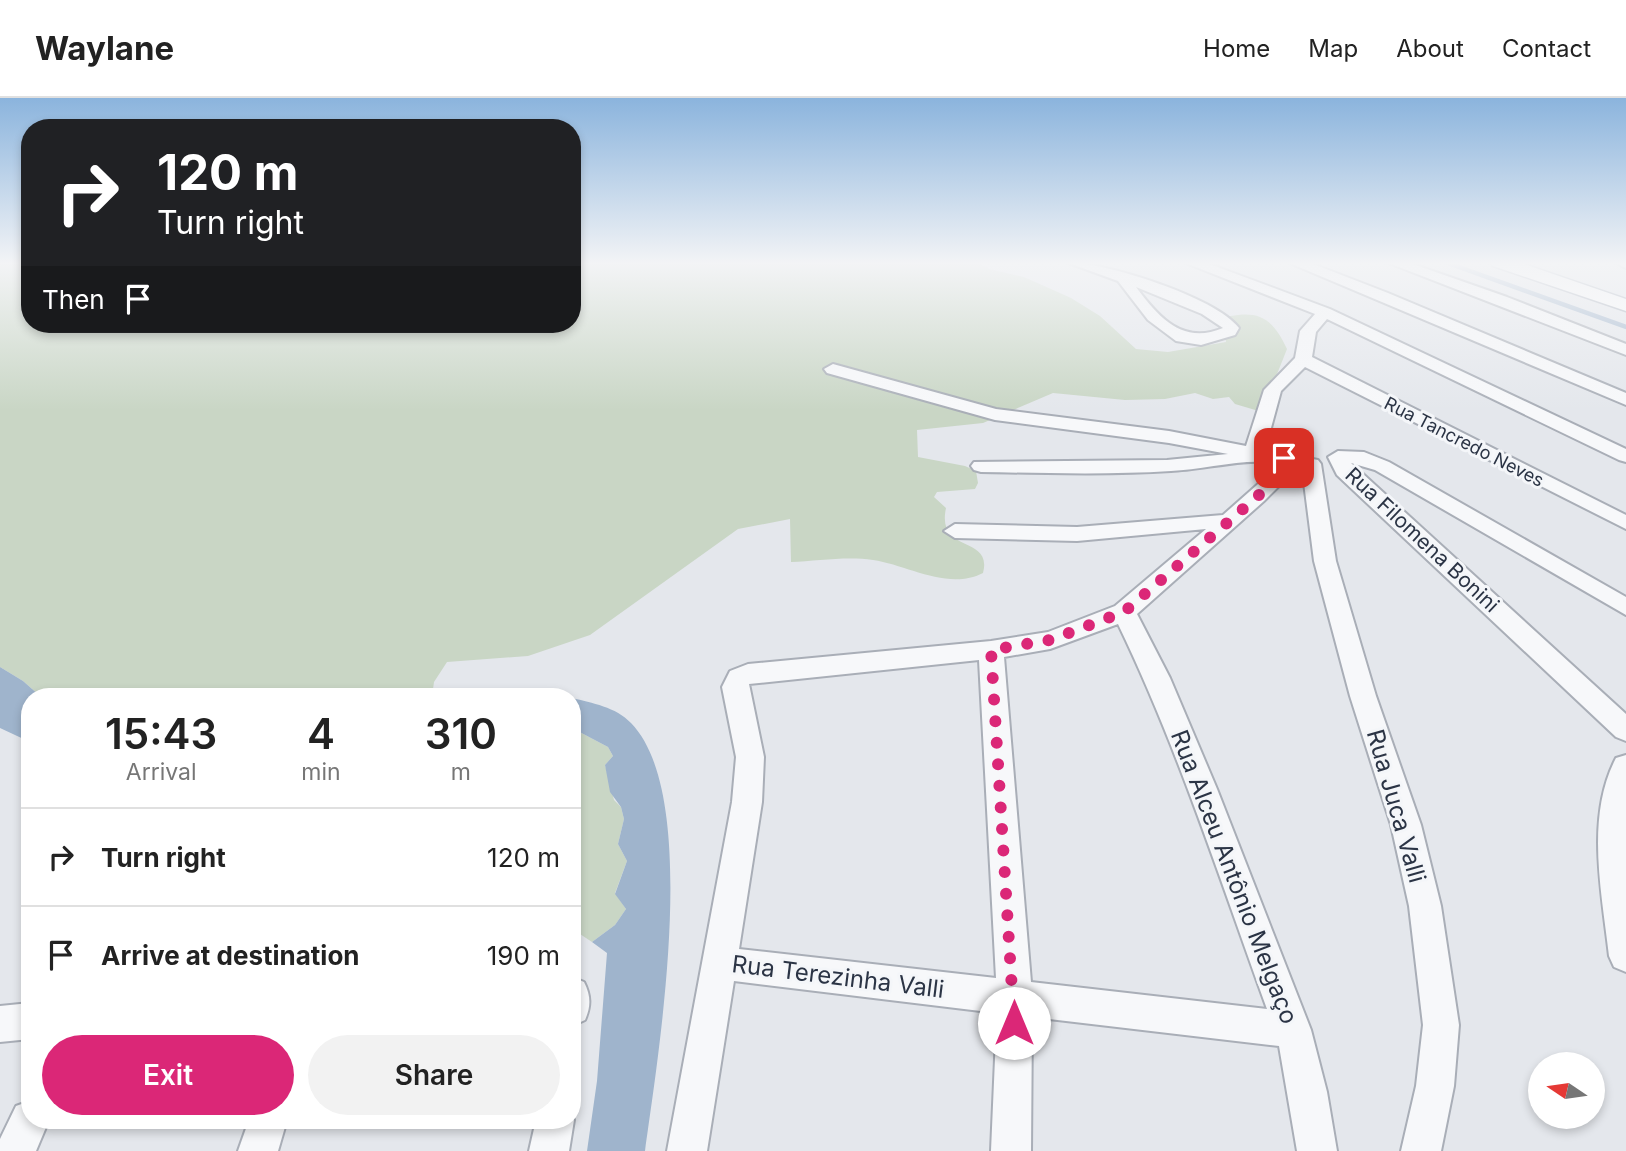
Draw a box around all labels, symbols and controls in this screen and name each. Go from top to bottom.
text: Waylane [35,28,174,68]
text: Home [1203,34,1270,63]
text: Map [1308,34,1358,63]
text: About [1396,34,1464,63]
text: Contact [1502,34,1591,63]
text: 120 m [157,143,298,202]
icon: right [42,147,133,238]
text: Turn right [157,203,304,242]
icon: arrive [119,280,157,318]
text: Then [42,284,105,315]
street label: Rua Tancredo Neves [1381,392,1547,491]
pin [1254,428,1314,488]
icon: arrive [1265,439,1303,477]
street label: Rua Filomena Bonini [1340,462,1504,617]
text: 15:43 [105,708,217,759]
text: 4 [307,708,335,759]
text: 310 [425,708,497,759]
street label: Rua Alceu Antônio Melgaço [1165,726,1304,1028]
street label: Rua Juca Valli [1361,726,1432,886]
text: Arrival [126,758,197,786]
text: min [301,758,341,786]
text: m [451,758,471,786]
icon: right [42,838,80,876]
text: Turn right [101,842,226,873]
text: 120 m [487,842,560,873]
icon: arrive [42,936,80,974]
text: Arrive at destination [101,940,360,971]
text: 190 m [487,940,560,971]
street label: Rua Terezinha Valli [730,949,946,1004]
position arrow [977,986,1051,1060]
button: Exit [42,1035,294,1115]
button: Share [308,1035,560,1115]
north arrow [1528,1052,1605,1129]
map controls [1528,1052,1605,1129]

